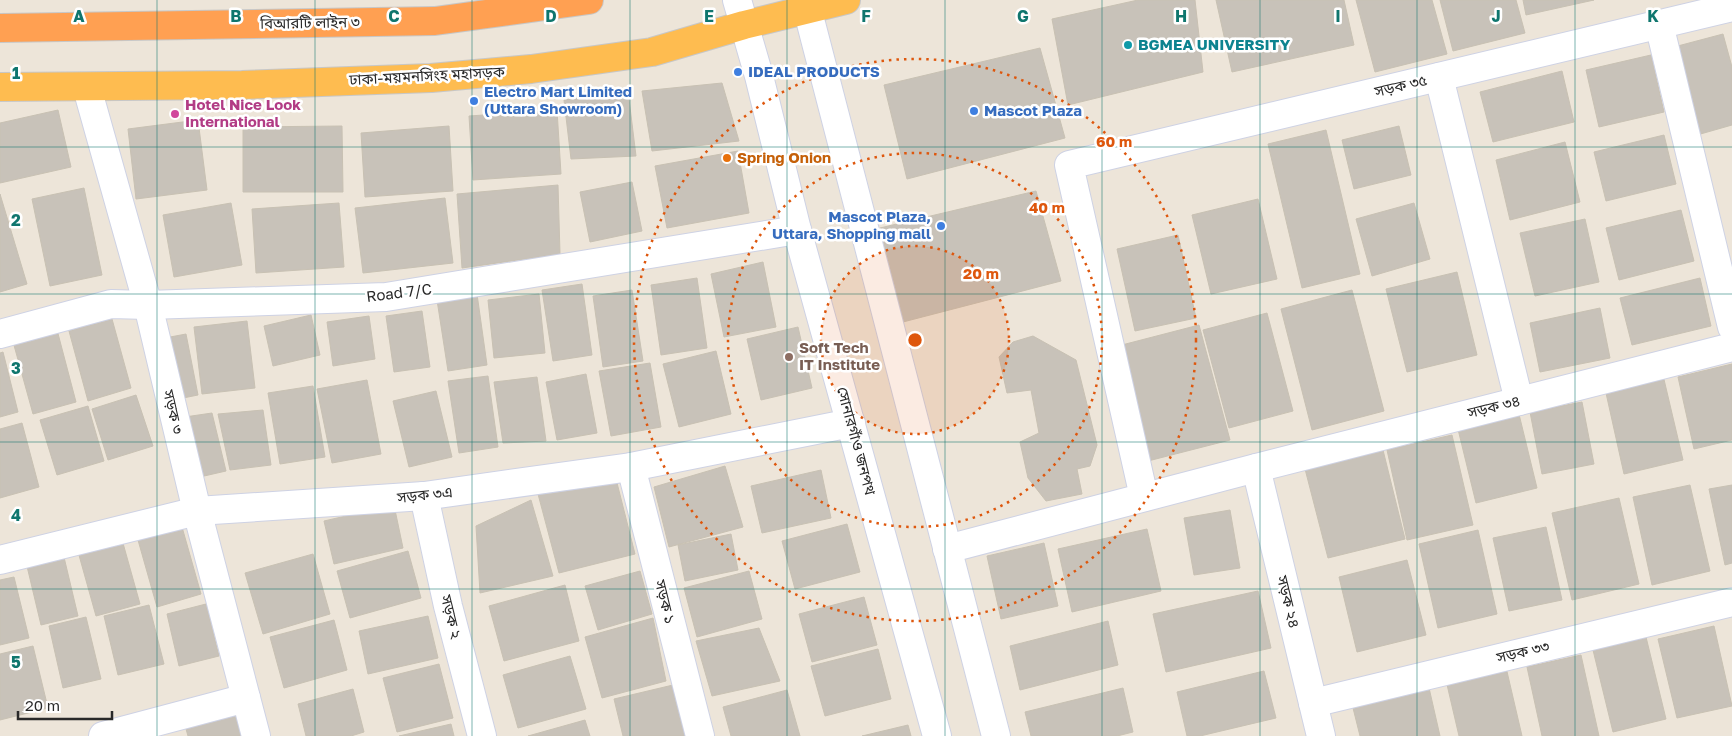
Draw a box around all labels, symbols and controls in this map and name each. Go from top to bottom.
text: A [73,6,85,26]
text: B [230,6,242,26]
text: C [388,6,400,26]
text: D [545,6,557,26]
text: E [704,6,714,26]
text: F [861,6,871,26]
text: G [1017,6,1029,26]
text: H [1175,6,1187,26]
text: I [1335,6,1341,26]
text: J [1491,6,1501,26]
text: K [1647,6,1659,26]
street label: বিআরটি লাইন ৩ [259,12,360,32]
place label: BGMEA UNIVERSITY [1138,35,1291,53]
marker: BGMEA UNIVERSITY [1122,39,1134,51]
street label: ঢাকা-ময়মনসিংহ মহাসড়ক [348,62,506,88]
place label: IDEAL PRODUCTS [748,62,880,80]
text: 1 [12,63,20,83]
marker: IDEAL PRODUCTS [732,66,744,78]
street label: সড়ক ৩৫ [1372,70,1429,100]
place label: Electro Mart Limited (Uttara Showroom) [484,82,632,117]
place label: Hotel Nice Look International [185,95,301,130]
marker: Electro Mart Limited (Uttara Showroom) [468,95,480,107]
place label: Mascot Plaza [984,101,1082,119]
marker: Mascot Plaza [968,105,980,117]
marker: Hotel Nice Look International [169,108,181,120]
text: 60 m [1096,132,1132,150]
place label: Spring Onion [737,148,831,166]
marker: Spring Onion [721,152,733,164]
text: 40 m [1029,198,1065,216]
place label: Mascot Plaza, Uttara, Shopping mall [772,207,931,242]
text: 2 [11,210,21,230]
marker: Mascot Plaza, Uttara, Shopping mall [935,220,947,232]
text: 20 m [963,264,999,282]
street label: Road 7/C [365,279,433,305]
centre of rings [906,331,924,349]
place label: Soft Tech IT Institute [799,338,880,373]
marker: Soft Tech IT Institute [783,351,795,363]
text: 3 [11,358,21,378]
street label: সোনারগাঁও জনপথ [834,385,880,497]
street label: সড়ক ৩ [160,387,188,436]
street label: সড়ক ৩৪ [1465,391,1522,421]
street label: সড়ক ৩এ [395,482,454,506]
text: 4 [11,505,21,525]
street label: সড়ক ২৪ [1274,573,1304,630]
street label: সড়ক ১ [652,577,680,626]
street label: সড়ক ২ [438,592,466,641]
street label: সড়ক ৩৩ [1494,636,1551,666]
text: 5 [11,652,21,672]
scale bar [18,688,111,720]
text: 20 m [25,696,60,714]

